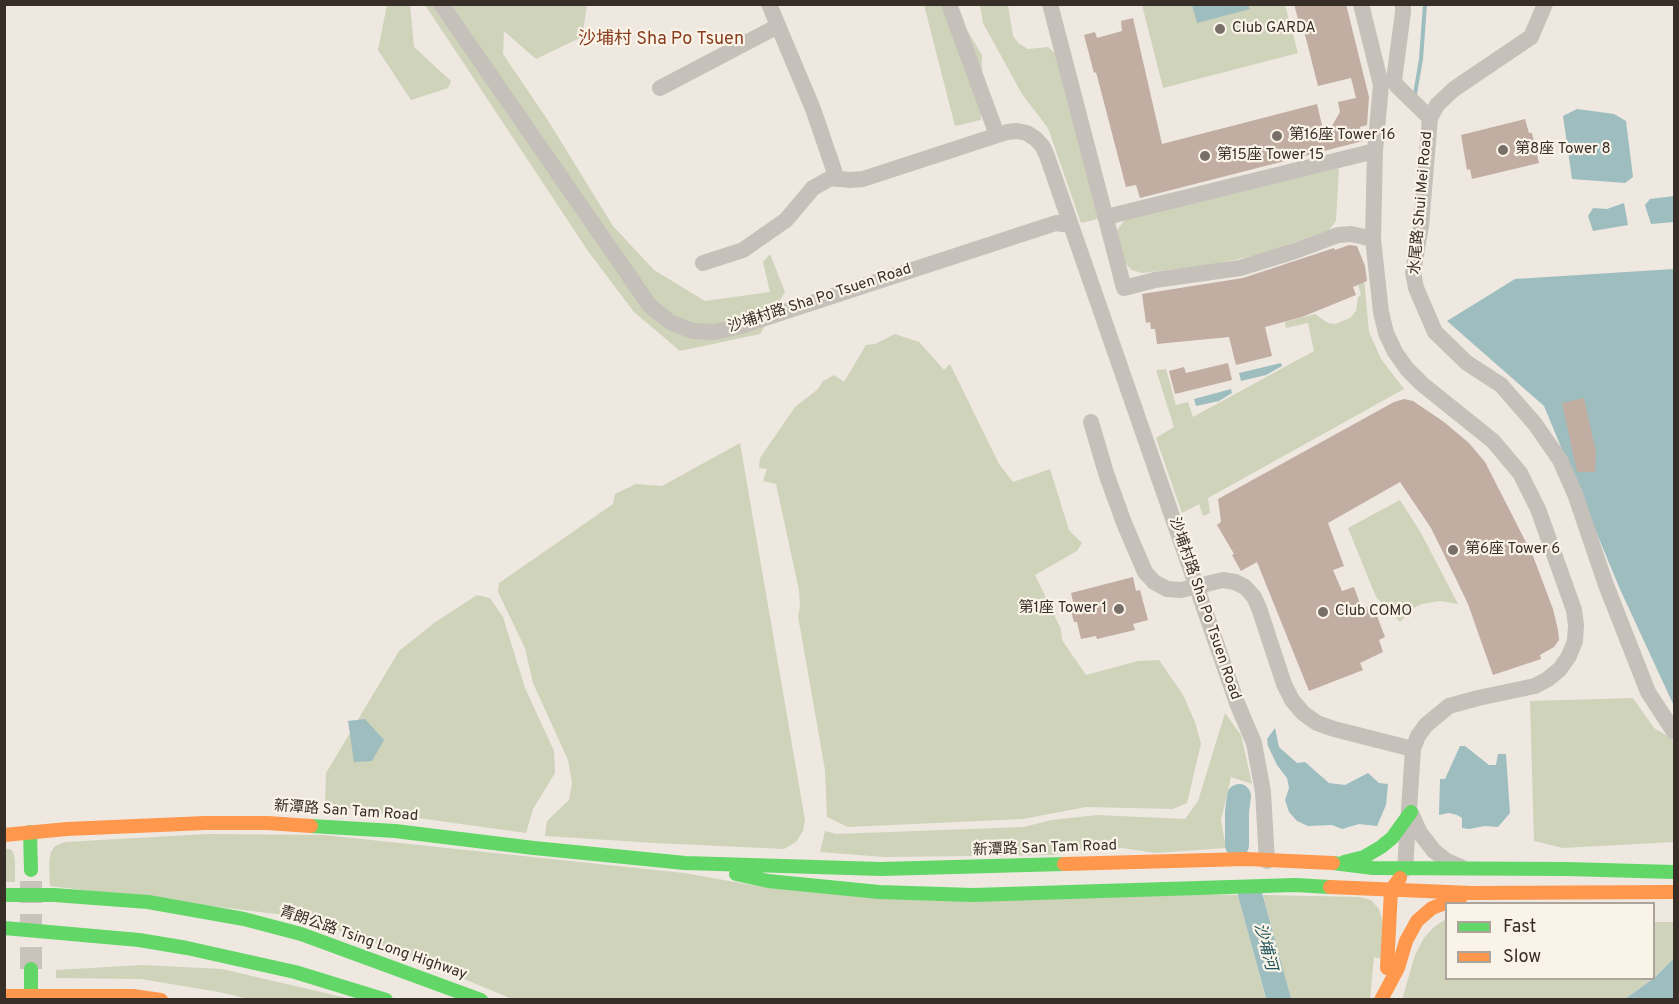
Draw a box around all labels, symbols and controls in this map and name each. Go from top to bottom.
place label: Club GARDA [1232,20,1316,38]
marker: Club GARDA [1213,22,1227,36]
district label: 沙埔村 Sha Po Tsuen [578,29,744,51]
place label: 第16座 Tower 16 [1289,127,1395,145]
marker: 第16座 Tower 16 [1270,129,1284,143]
street label: 水尾路 Shui Mei Road [1407,131,1437,275]
place label: 第8座 Tower 8 [1515,141,1611,159]
marker: 第8座 Tower 8 [1496,143,1510,157]
place label: 第15座 Tower 15 [1217,147,1324,165]
marker: 第15座 Tower 15 [1198,149,1212,163]
street label: 沙埔村路 Sha Po Tsuen Road [726,261,914,337]
street label: 沙埔村路 Sha Po Tsuen Road [1164,515,1244,703]
place label: 第6座 Tower 6 [1465,541,1560,559]
marker: 第6座 Tower 6 [1446,543,1460,557]
place label: 第1座 Tower 1 [1019,600,1107,618]
marker: 第1座 Tower 1 [1112,602,1126,616]
place label: Club COMO [1335,603,1412,621]
marker: Club COMO [1316,605,1330,619]
street label: 新潭路 San Tam Road [273,798,419,826]
street label: 新潭路 San Tam Road [973,837,1117,861]
legend [1445,902,1655,980]
street label: 青朗公路 Tsing Long Highway [277,903,469,985]
text: Fast [1503,916,1536,939]
water label: 沙埔河 [1249,921,1279,973]
text: Slow [1503,946,1541,969]

